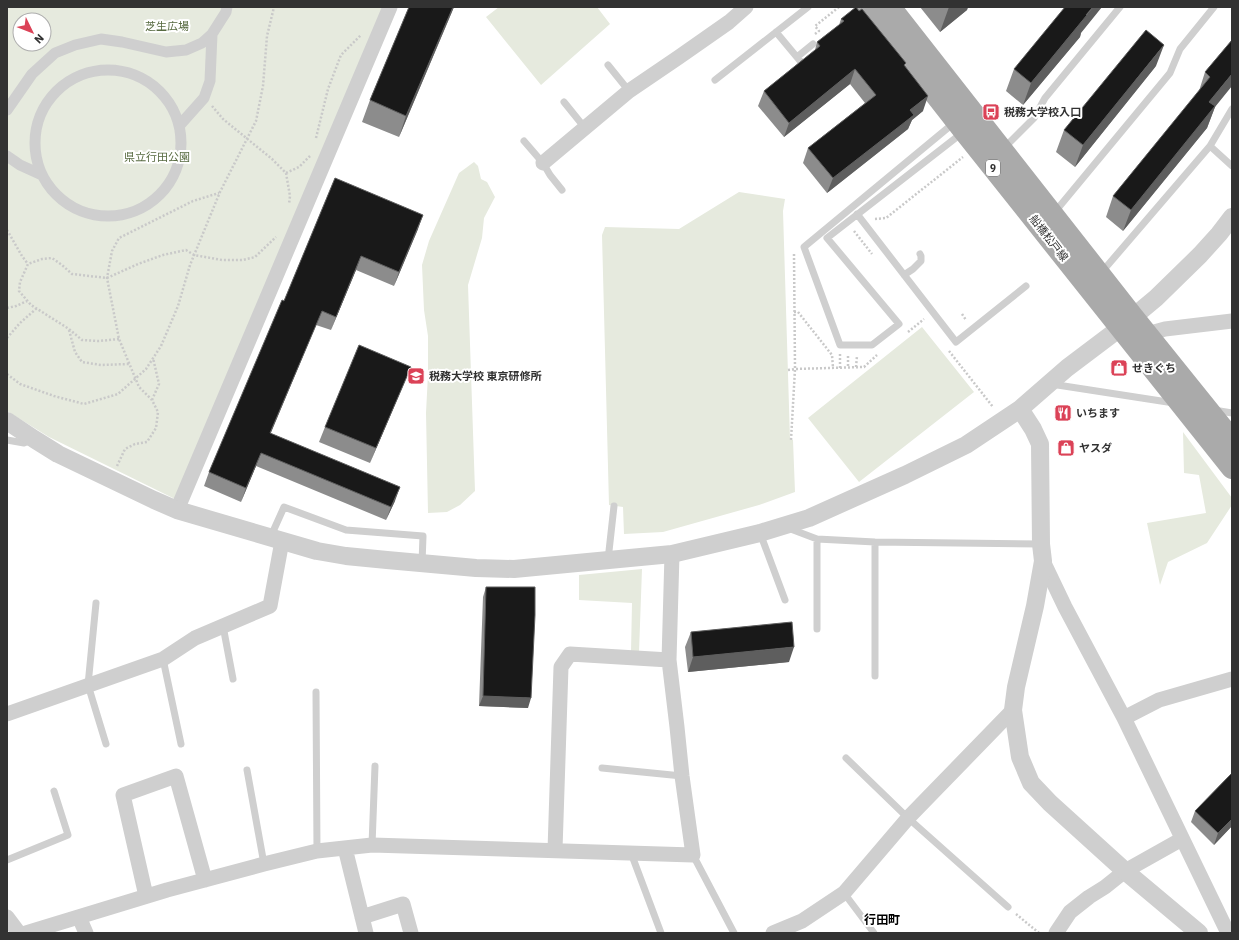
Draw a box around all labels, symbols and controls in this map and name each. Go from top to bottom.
north arrow [12,12,52,52]
park label: 芝生広場 [145,19,189,33]
text: N [31,31,47,47]
bus stop icon: 税務大学校入口 [981,102,1001,122]
place label: 税務大学校入口 [1004,105,1081,119]
park label: 県立行田公園 [124,150,190,164]
road number: 9 [986,160,1000,176]
street label: 船橋松戸線 [1027,212,1071,264]
shop icon: せきぐち [1109,358,1129,378]
place label: せきぐち [1132,361,1176,375]
school or university icon: 税務大学校 東京研修所 [406,366,426,386]
place label: 税務大学校 東京研修所 [429,369,542,383]
restaurant icon: いちます [1053,403,1073,423]
place label: いちます [1076,406,1120,420]
shop icon: ヤスダ [1056,438,1076,458]
place label: ヤスダ [1079,441,1112,455]
district label: 行田町 [864,912,900,927]

